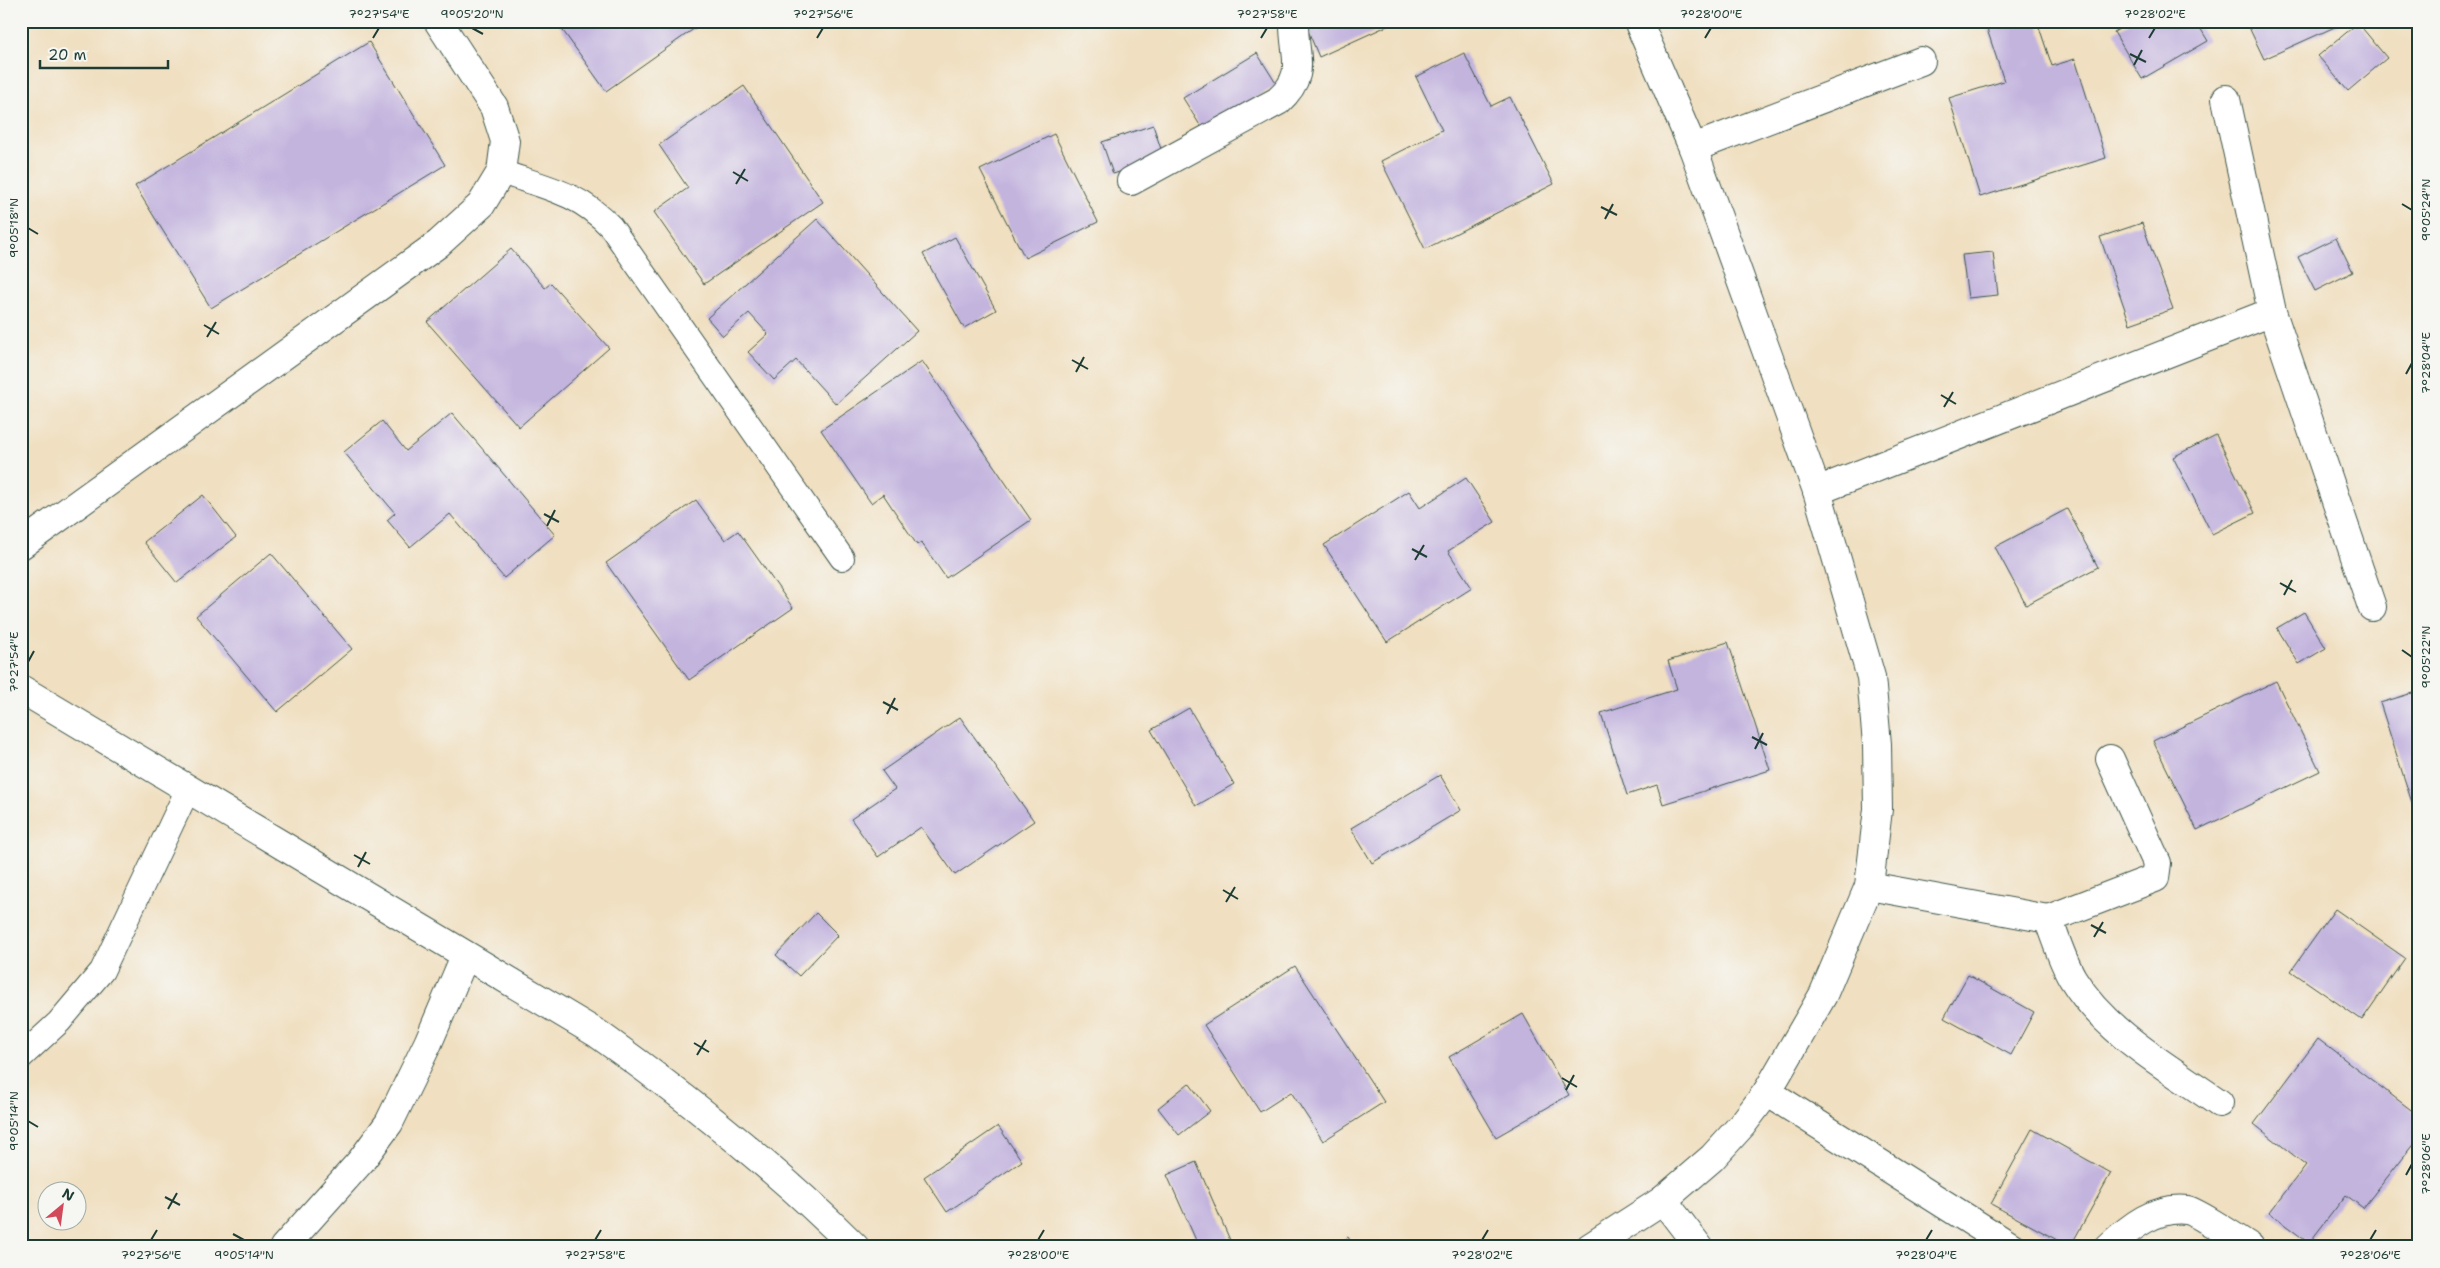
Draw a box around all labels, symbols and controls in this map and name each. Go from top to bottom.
text: 7°27'54"E [348,6,410,22]
text: 9°05'20"N [440,6,504,22]
text: 7°27'56"E [793,6,853,22]
text: 7°27'58"E [1236,6,1298,22]
text: 7°28'00"E [1680,6,1742,22]
text: 7°28'02"E [2124,6,2186,22]
scale bar [40,38,168,70]
text: 20 m [48,45,87,65]
text: 9°05'24"N [2418,179,2434,241]
text: 9°05'18"N [6,198,22,258]
text: 7°28'04"E [2418,332,2434,394]
text: 9°05'22"N [2418,626,2434,688]
text: 7°27'54"E [6,631,22,693]
text: 9°05'14"N [6,1091,22,1151]
text: 7°28'06"E [2418,1133,2434,1195]
north arrow [38,1180,88,1230]
text: N [59,1184,78,1205]
text: 7°27'56"E [121,1247,181,1263]
text: 9°05'14"N [214,1247,274,1263]
text: 7°27'58"E [564,1247,626,1263]
text: 7°28'00"E [1007,1247,1069,1263]
text: 7°28'02"E [1451,1247,1513,1263]
text: 7°28'04"E [1895,1247,1957,1263]
text: 7°28'06"E [2339,1247,2401,1263]

